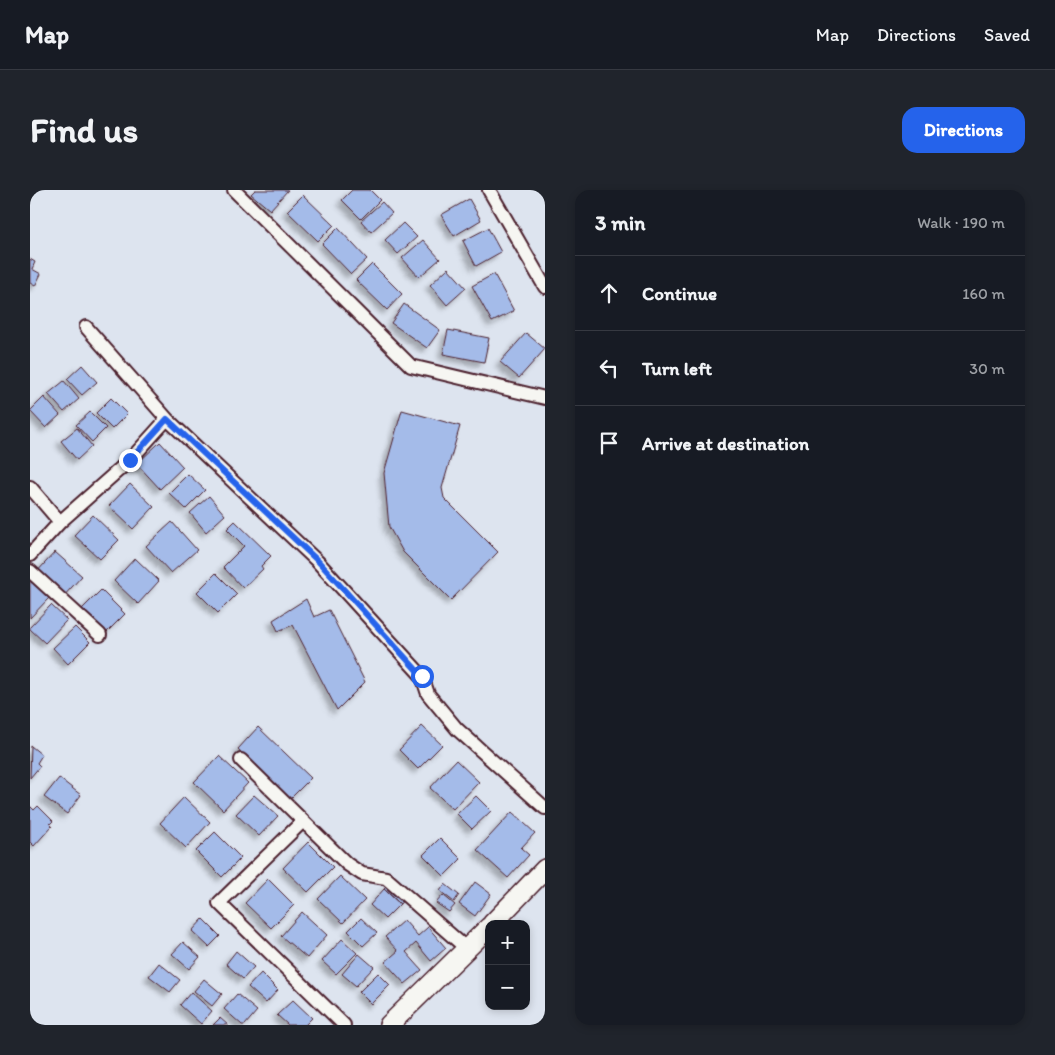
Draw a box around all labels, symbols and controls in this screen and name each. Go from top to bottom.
text: Map [25,20,69,49]
text: Map [816,24,849,46]
text: Directions [877,24,956,46]
text: Saved [984,24,1030,46]
button: Directions [902,107,1025,153]
text: Find us [30,109,138,151]
text: 3 min [595,210,645,235]
text: Walk · 190 m [917,213,1005,232]
icon: ahead [595,279,623,307]
text: Continue [642,282,717,305]
text: 160 m [962,284,1005,303]
icon: left [595,354,623,382]
text: Turn left [642,357,712,380]
text: 30 m [969,359,1005,378]
icon: arrive [595,429,623,457]
text: Arrive at destination [642,432,809,455]
route end [119,449,142,472]
route start [411,665,434,688]
map controls [485,920,530,1010]
button: + [485,920,530,965]
button: − [485,965,530,1010]

